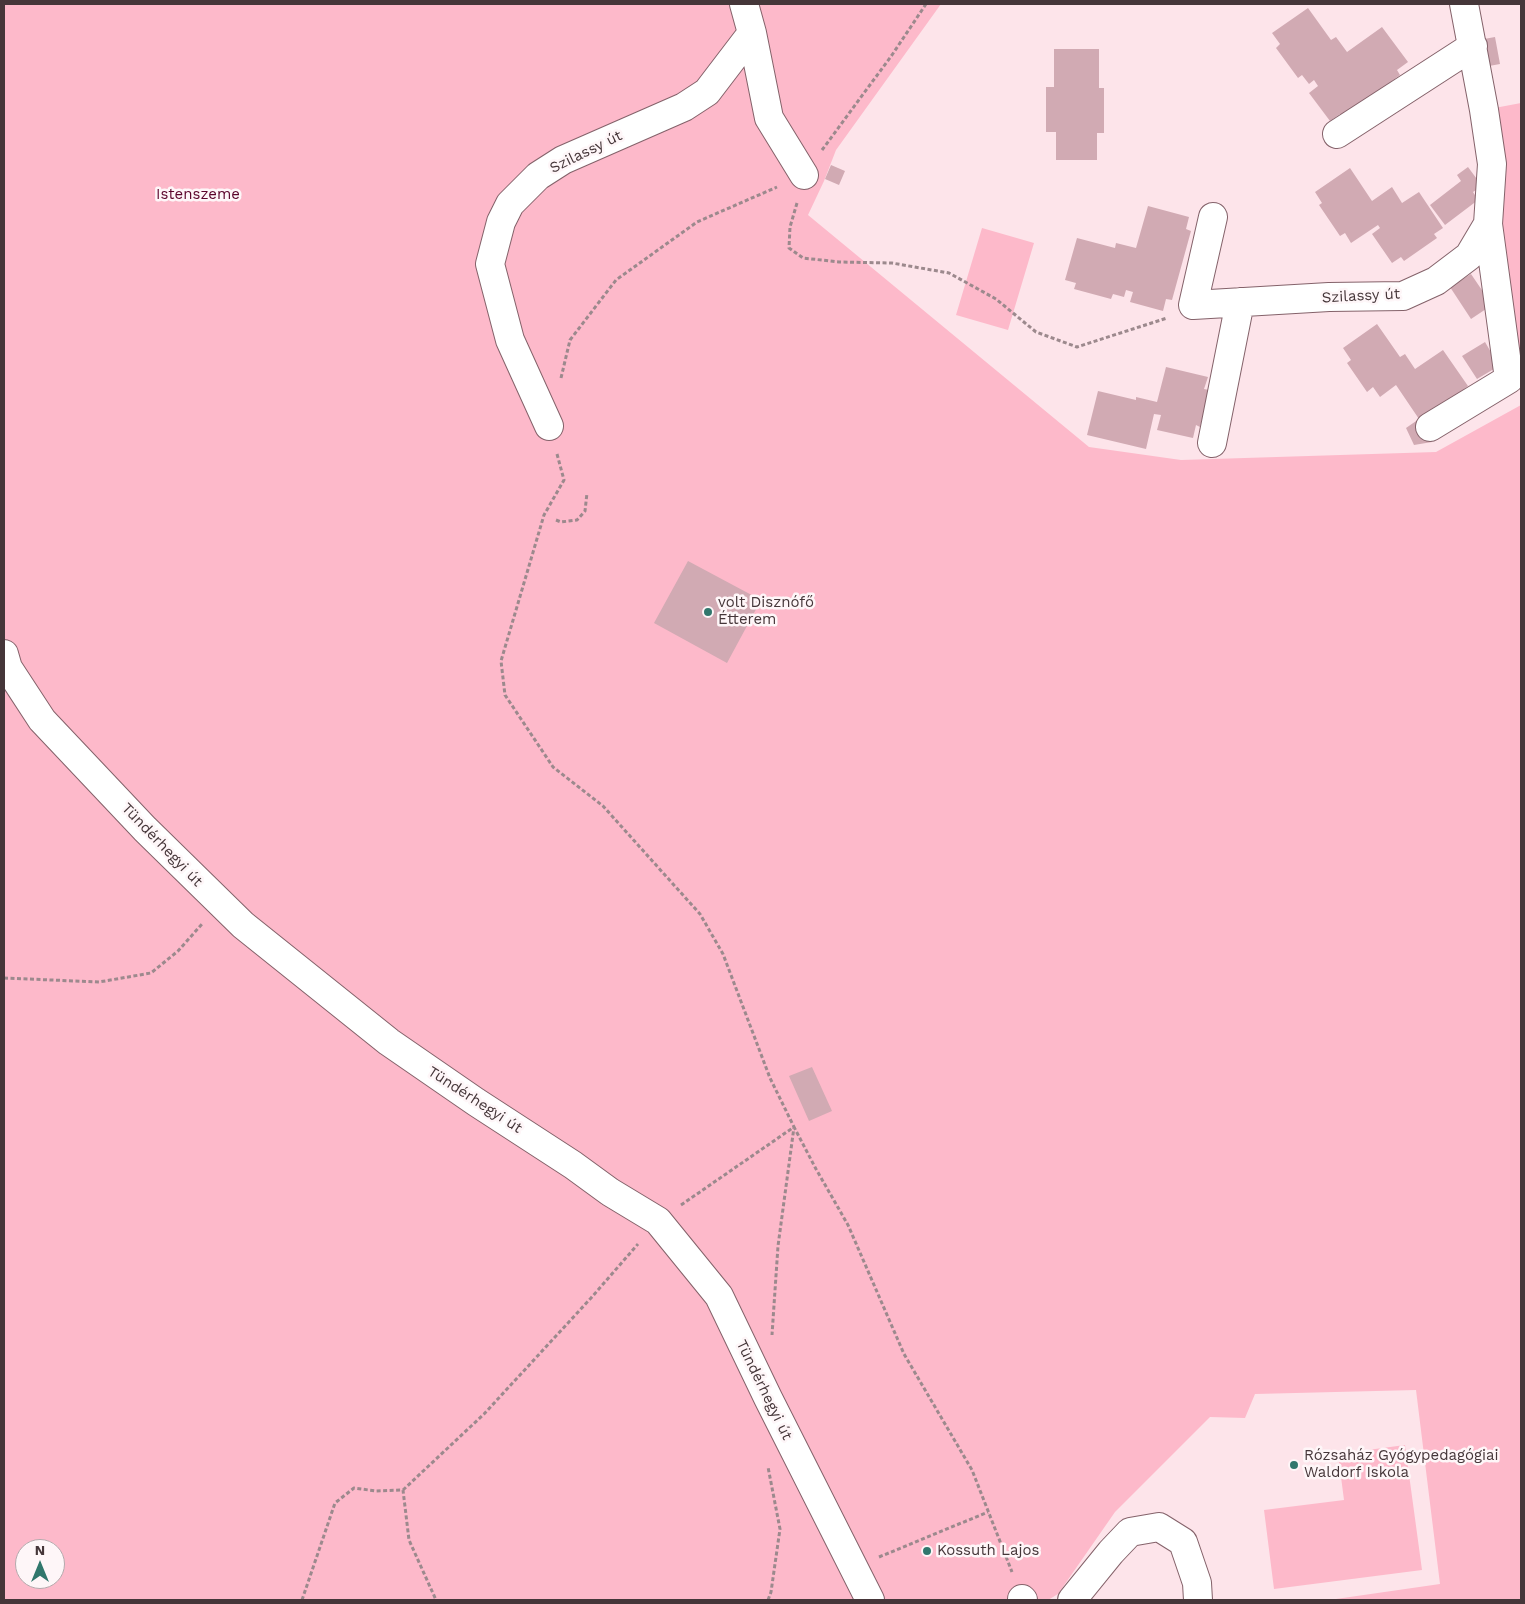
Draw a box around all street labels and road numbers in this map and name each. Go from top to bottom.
street label: Szilassy út [547,127,625,177]
street label: Szilassy út [1321,285,1401,307]
street label: Tündérhegyi út [118,800,206,890]
street label: Tündérhegyi út [424,1063,526,1137]
street label: Tündérhegyi út [732,1337,796,1443]

